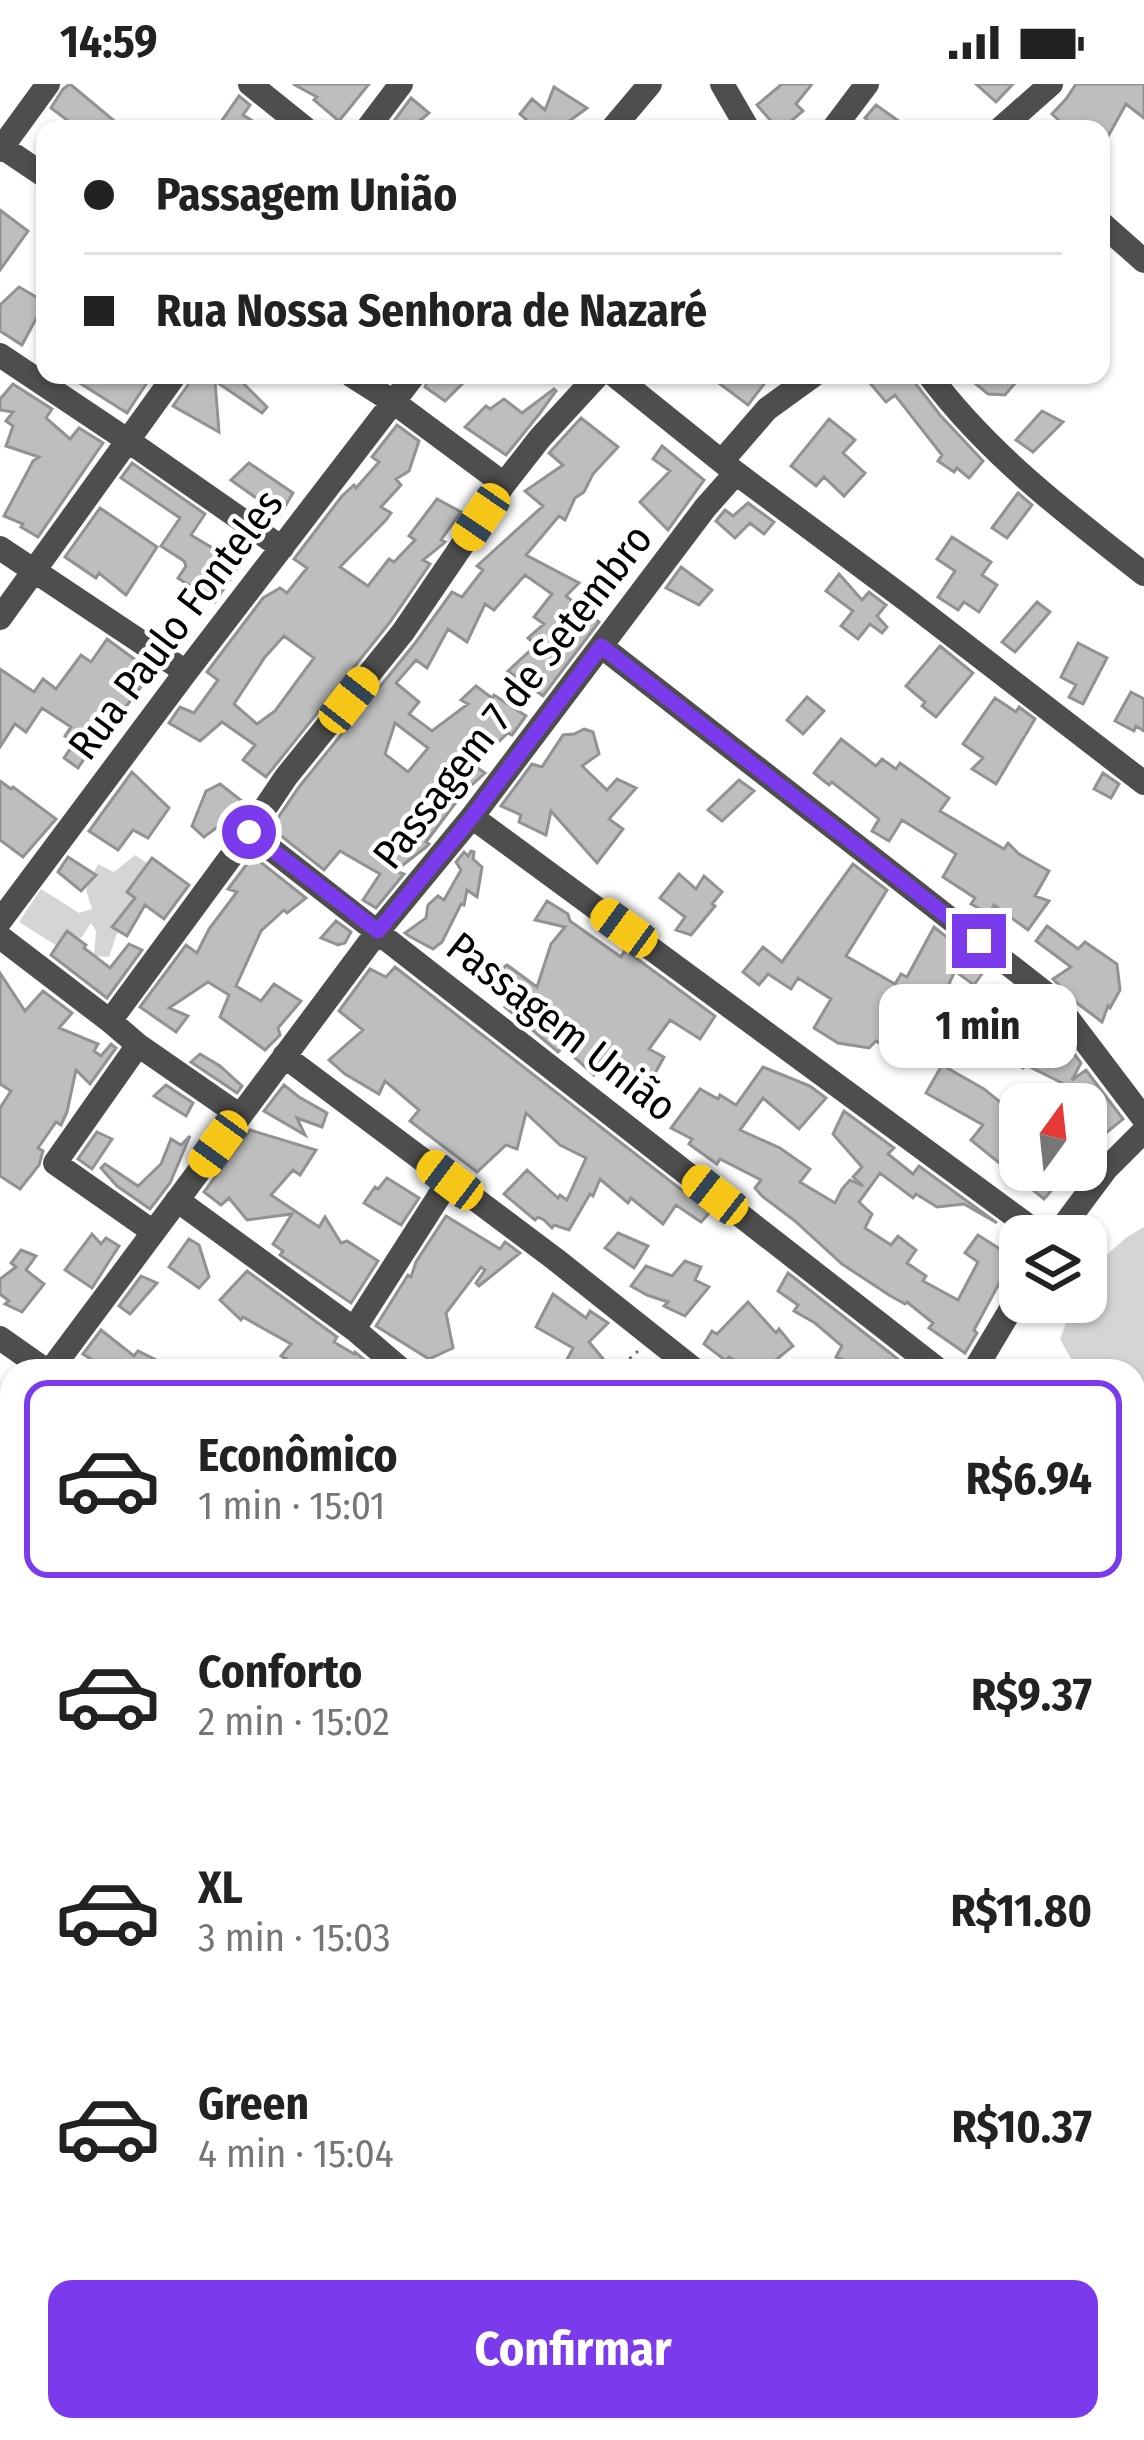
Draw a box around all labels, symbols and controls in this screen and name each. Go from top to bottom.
text: 14:59 [60,15,158,69]
text: Passagem União [156,168,457,222]
text: Rua Nossa Senhora de Nazaré [156,284,707,338]
car [446,477,516,557]
street label: Rua Paulo Fonteles [58,480,294,769]
street label: Passagem 7 de Setembro [363,515,663,879]
car [313,661,385,739]
route start [222,805,276,859]
car [584,892,664,964]
route end [952,914,1006,968]
street label: Passagem União [437,922,686,1132]
callout: 1 min [880,983,1078,1067]
text: 1 min [936,1003,1020,1049]
north arrow [999,1083,1107,1191]
map controls [999,1083,1107,1323]
car [182,1104,254,1184]
car [410,1144,490,1216]
car [676,1159,754,1231]
button: layers [999,1215,1107,1323]
icon: car [54,1425,162,1533]
text: Econômico [198,1429,398,1483]
text: R$6.94 [966,1452,1092,1506]
text: 1 min · 15:01 [198,1483,385,1529]
icon: car [54,1641,162,1749]
text: Conforto [198,1645,362,1699]
text: R$9.37 [971,1668,1092,1722]
text: 2 min · 15:02 [198,1699,390,1745]
icon: car [54,1857,162,1965]
text: XL [198,1861,243,1915]
text: R$11.80 [950,1884,1092,1938]
text: 3 min · 15:03 [198,1915,391,1961]
icon: car [54,2073,162,2181]
text: Green [198,2077,309,2131]
text: R$10.37 [951,2100,1092,2154]
text: 4 min · 15:04 [198,2131,394,2177]
button: Confirmar [48,2280,1098,2418]

